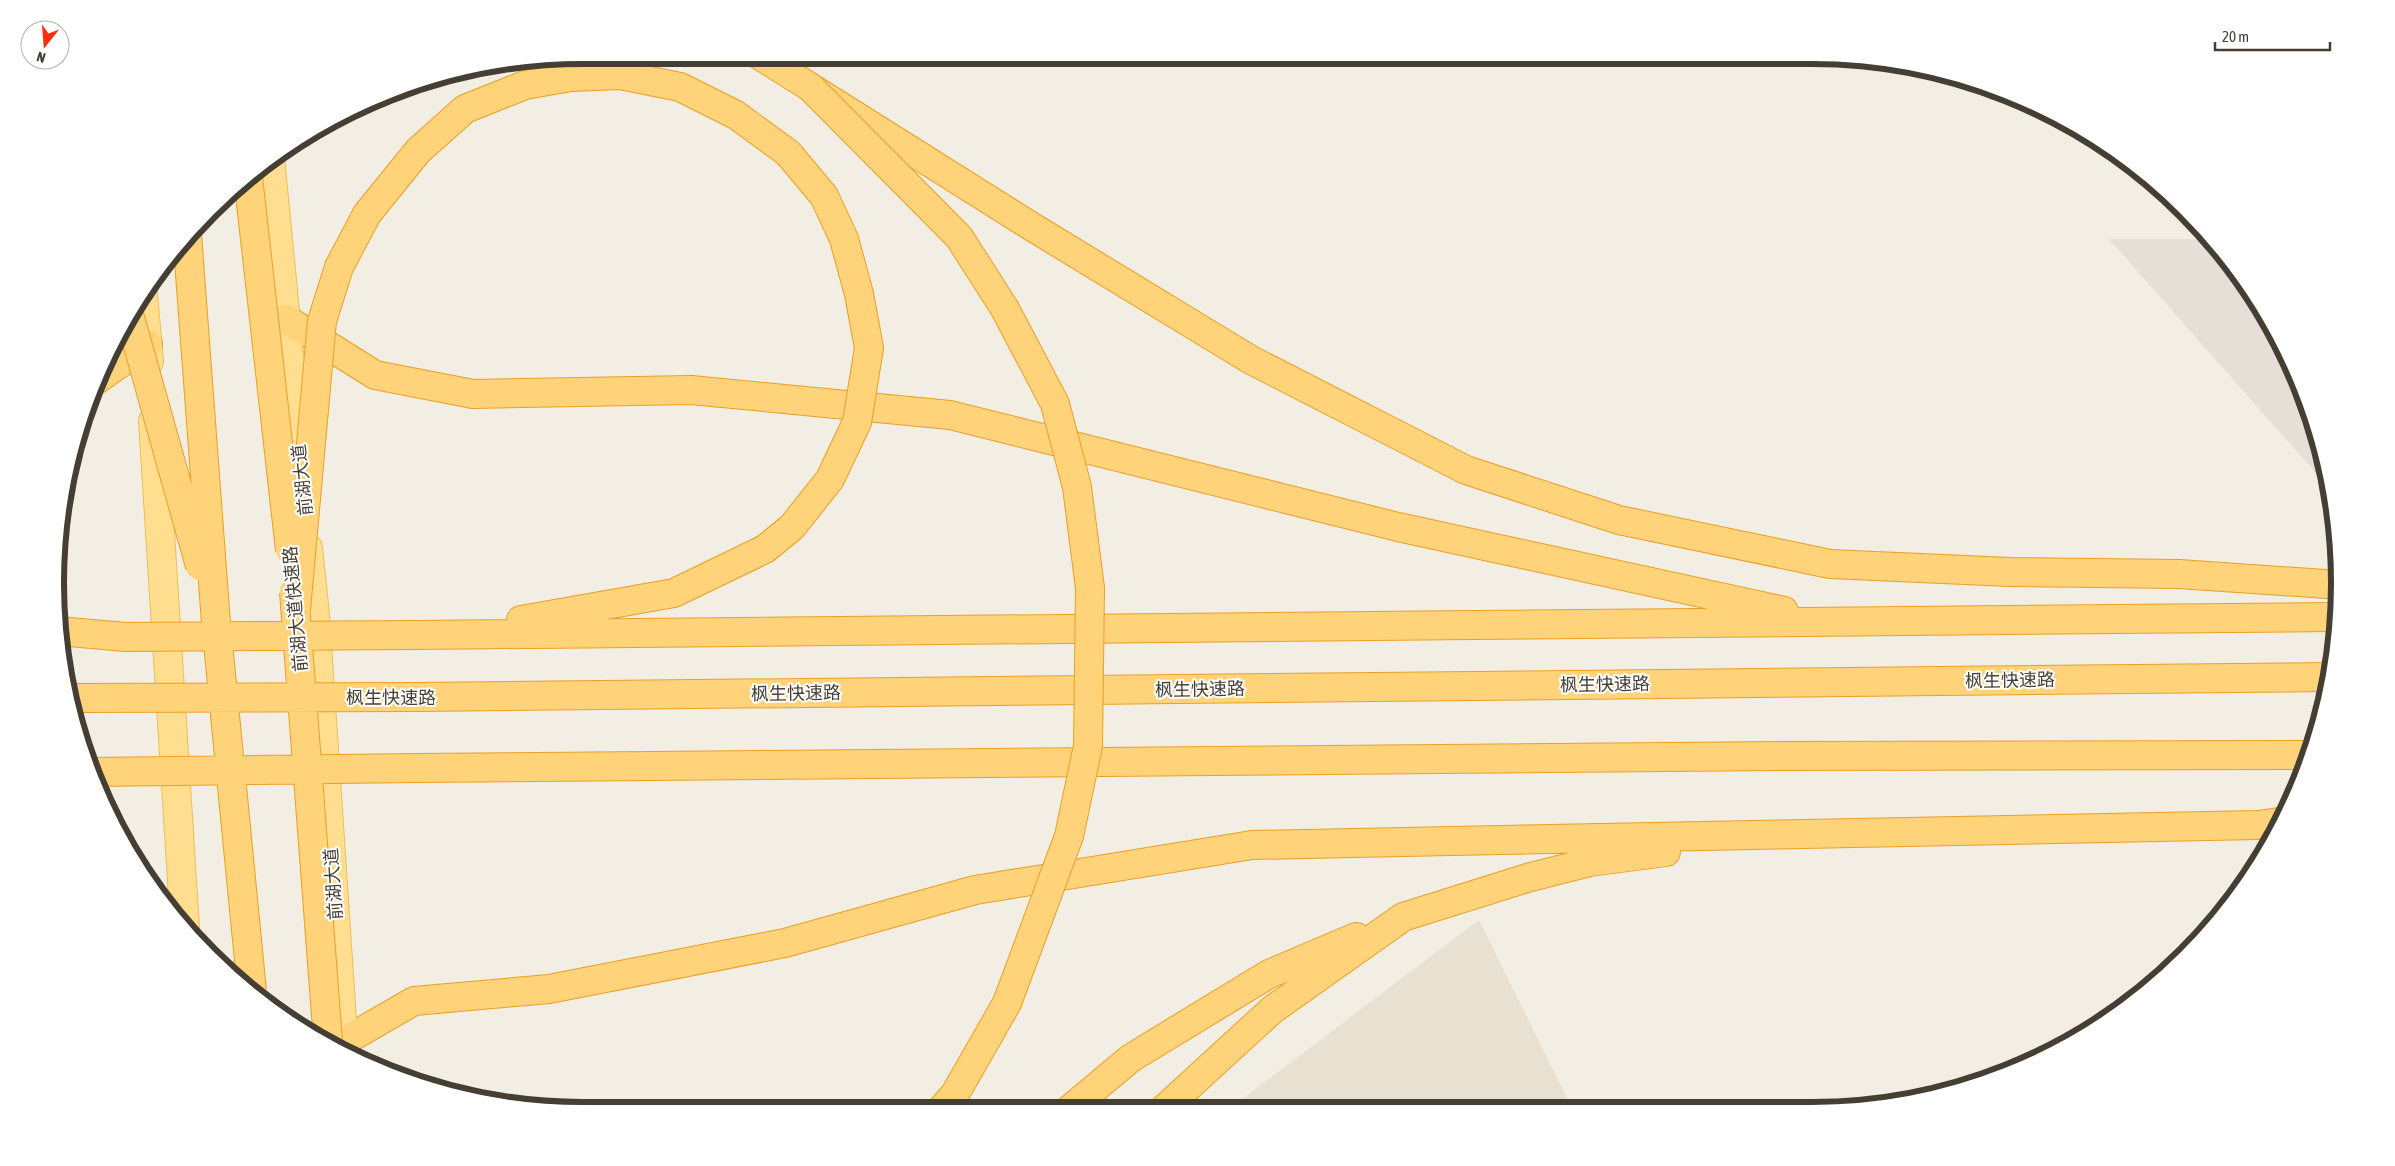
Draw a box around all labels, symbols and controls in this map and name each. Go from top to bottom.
north arrow [20,20,70,70]
scale bar [2215,20,2330,52]
text: 20 m [2222,28,2249,45]
text: N [35,49,47,66]
street label: 前湖大道 [288,443,316,517]
street label: 前湖大道快速路 [279,545,311,673]
street label: 枫生快速路 [1965,669,2055,691]
street label: 枫生快速路 [1560,673,1650,695]
street label: 枫生快速路 [1155,678,1245,700]
street label: 枫生快速路 [751,682,841,704]
street label: 枫生快速路 [346,687,436,708]
street label: 前湖大道 [320,847,346,921]

